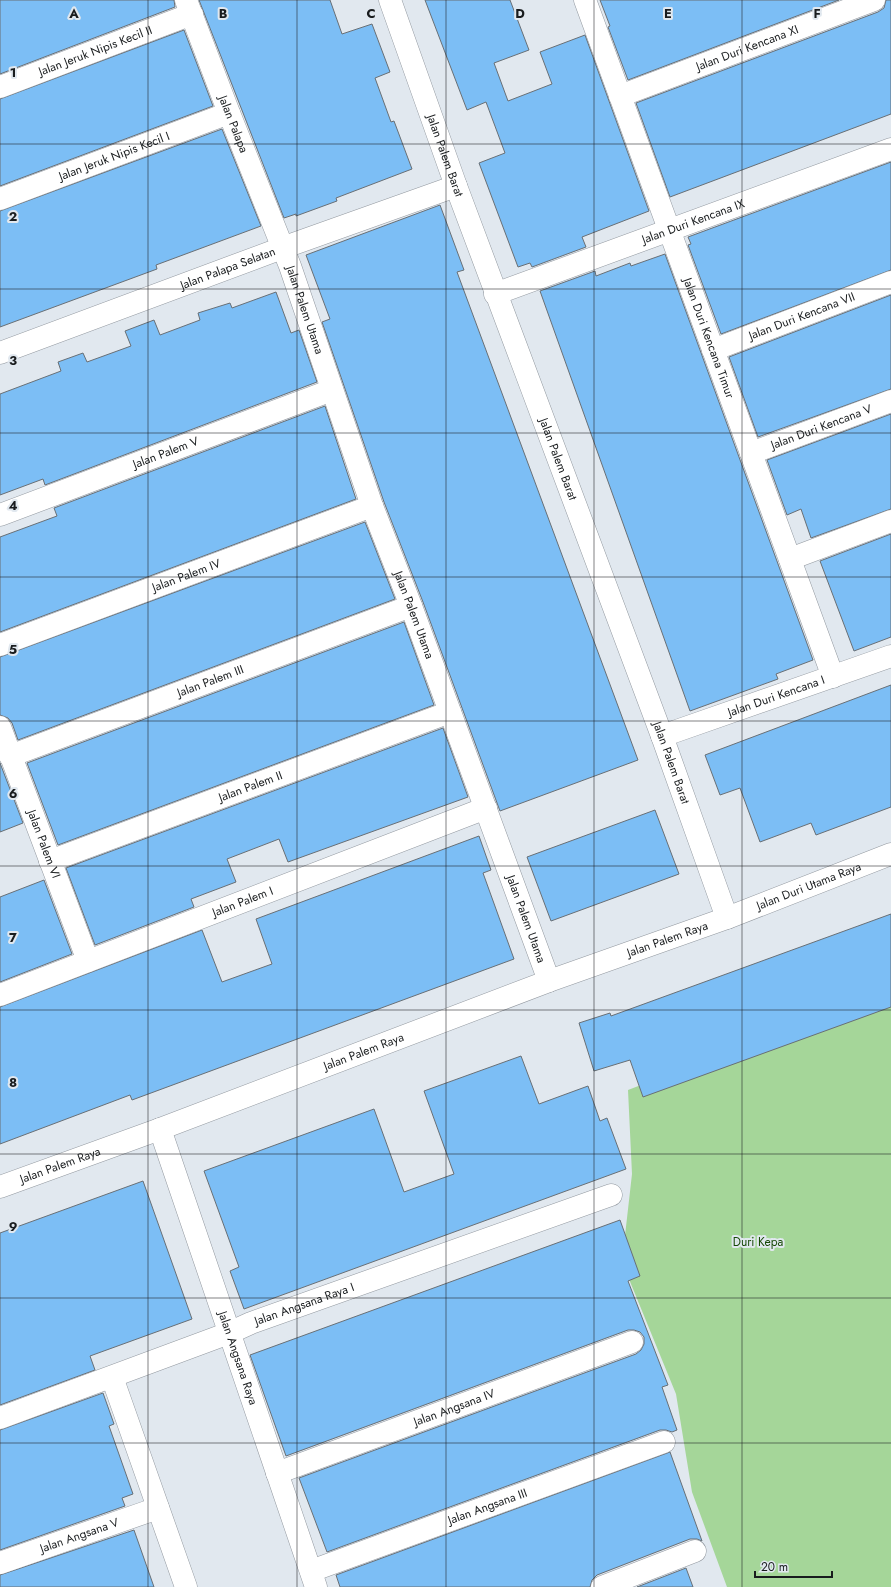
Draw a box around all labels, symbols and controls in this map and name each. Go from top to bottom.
text: A [68,4,79,23]
text: B [219,4,228,23]
text: C [366,4,376,23]
text: D [515,4,525,23]
text: E [664,4,672,23]
text: F [813,4,821,23]
street label: Jalan Duri Kencana XI [692,20,801,76]
street label: Jalan Jeruk Nipis Kecil II [34,21,155,81]
text: 1 [10,63,16,82]
street label: Jalan Palapa [213,91,253,156]
street label: Jalan Palem Barat [422,110,468,199]
street label: Jalan Jeruk Nipis Kecil I [54,127,172,186]
street label: Jalan Duri Kencana IX [637,194,747,249]
text: 2 [9,207,17,226]
street label: Jalan Palapa Selatan [176,242,278,295]
street label: Jalan Palem Utama [281,261,329,357]
street label: Jalan Duri Kencana Timur [678,273,739,402]
street label: Jalan Duri Kencana VII [744,288,857,345]
text: 3 [9,351,17,370]
street label: Jalan Duri Kencana V [766,400,874,455]
street label: Jalan Palem Barat [534,414,582,503]
street label: Jalan Palem V [128,432,201,474]
text: 4 [8,496,18,515]
street label: Jalan Palem IV [148,554,223,597]
street label: Jalan Palem Utama [389,567,439,662]
text: 5 [9,640,17,659]
street label: Jalan Palem III [173,660,246,702]
street label: Jalan Duri Kencana I [723,671,827,722]
street label: Jalan Palem Barat [648,717,695,806]
street label: Jalan Palem II [214,766,285,807]
text: 6 [9,784,18,803]
street label: Jalan Palem VI [22,805,65,881]
street label: Jalan Duri Utama Raya [752,857,864,915]
street label: Jalan Palem Utama [501,871,551,966]
street label: Jalan Palem I [208,882,276,922]
street label: Jalan Palem Raya [623,916,710,962]
text: 7 [9,928,17,947]
street label: Jalan Palem Raya [319,1028,407,1076]
text: 8 [9,1073,17,1092]
street label: Jalan Palem Raya [15,1142,103,1189]
text: 9 [9,1217,18,1236]
park label: Duri Kepa [733,1233,783,1251]
street label: Jalan Angsana Raya I [250,1278,357,1331]
street label: Jalan Angsana Raya [213,1307,262,1408]
street label: Jalan Angsana IV [409,1384,498,1431]
street label: Jalan Angsana III [443,1484,530,1530]
street label: Jalan Angsana V [36,1513,121,1558]
scale bar [755,1553,832,1579]
text: 20 m [761,1558,788,1576]

